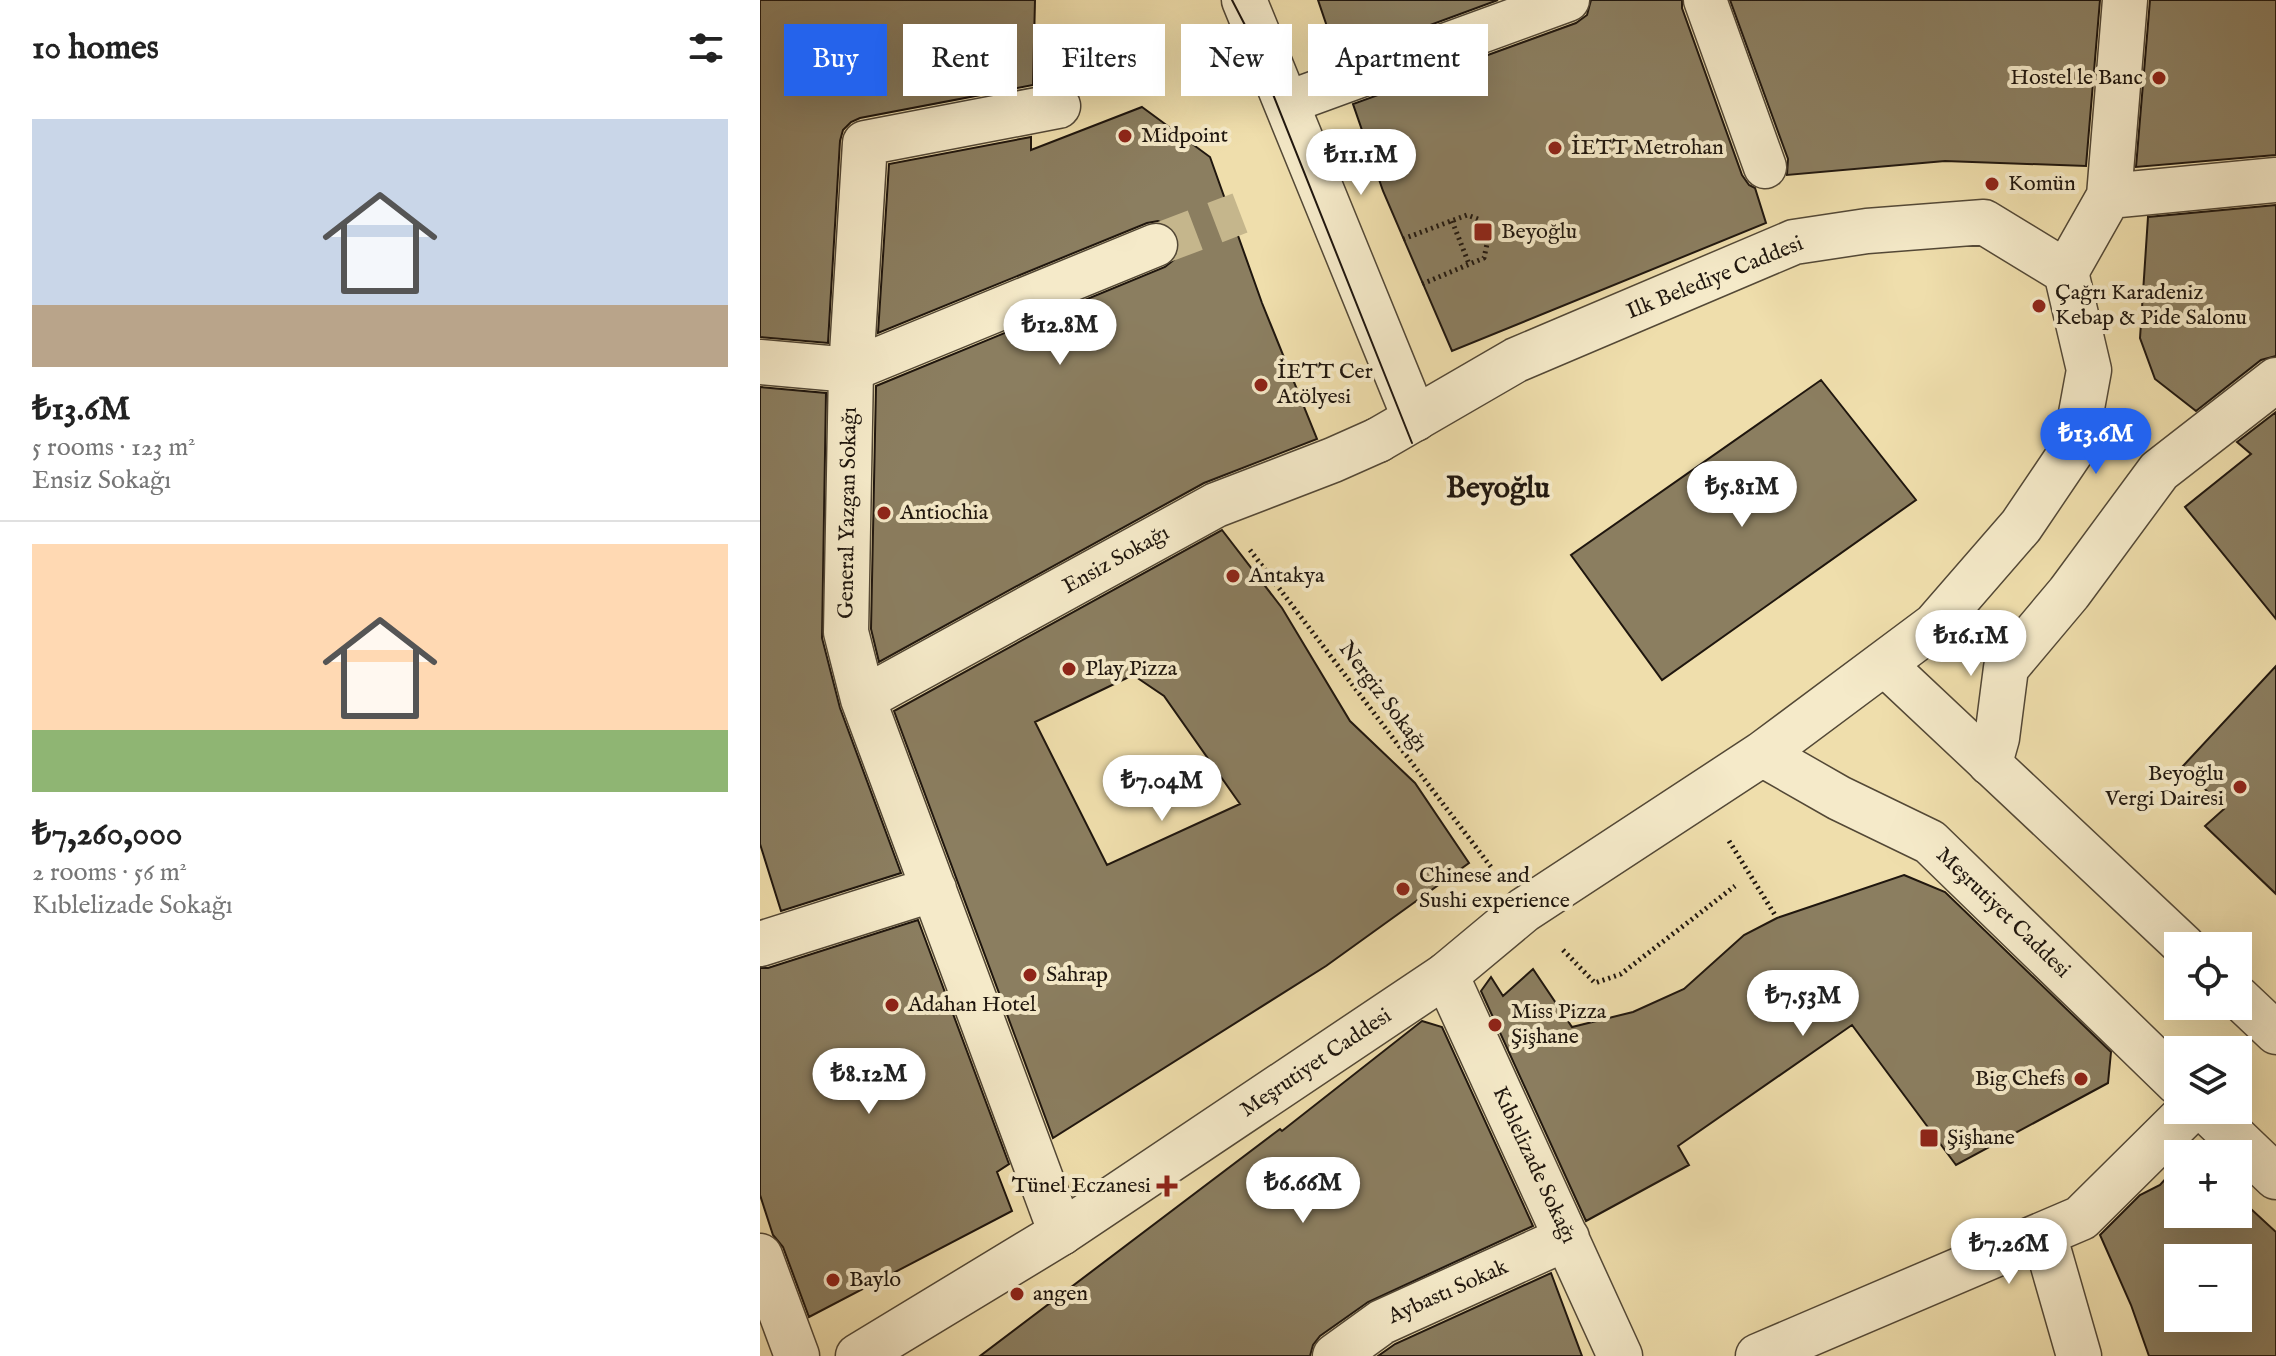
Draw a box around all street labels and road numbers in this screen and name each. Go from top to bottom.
street label: Ilk Belediye Caddesi [1623,230,1808,326]
street label: General Yazgan Sokağı [832,407,864,619]
street label: Ensiz Sokağı [1058,519,1174,601]
street label: Nergiz Sokağı [1332,636,1434,758]
street label: Meşrutiyet Caddesi [1930,842,2076,984]
street label: Meşrutiyet Caddesi [1235,1002,1397,1124]
street label: Kıblelizade Sokağı [1485,1082,1583,1248]
street label: Aybastı Sokak [1383,1253,1513,1331]

